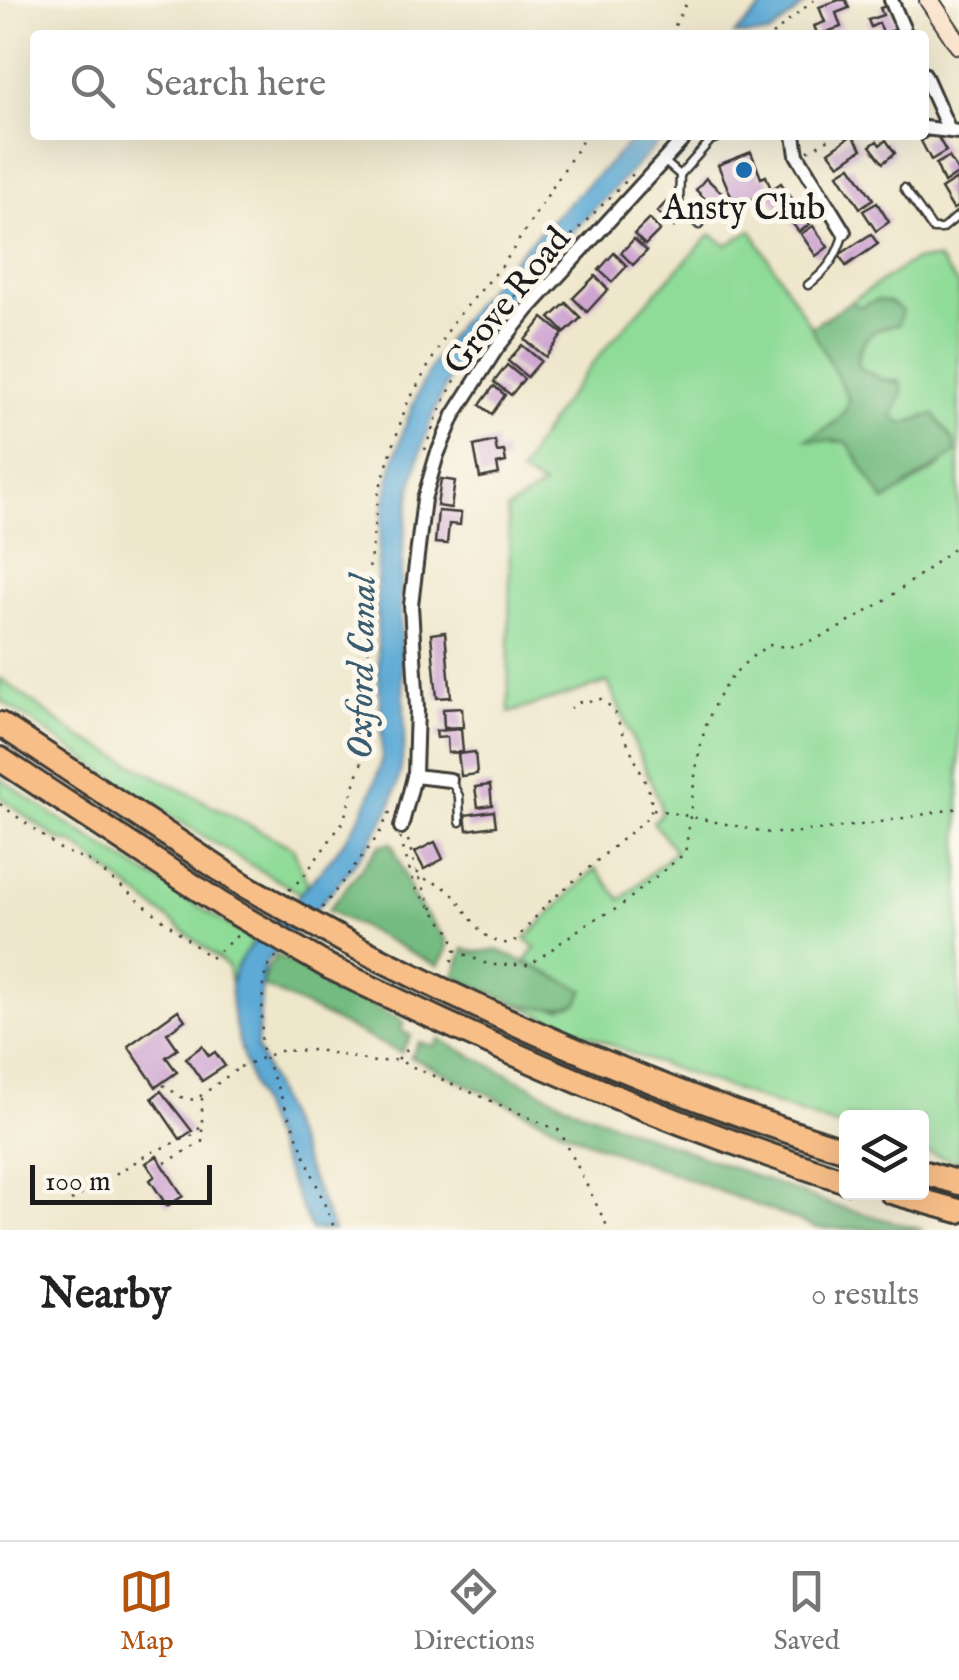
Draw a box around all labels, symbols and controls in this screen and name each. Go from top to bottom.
search box [30,30,929,140]
icon: search [65,58,120,113]
text: Search here [145,61,326,109]
marker: Ansty Club [733,159,755,181]
place label: Ansty Club [662,187,825,232]
street label: Grove Road [435,218,581,385]
water label: Oxford Canal [337,571,389,759]
map controls [839,1110,929,1200]
button: layers [839,1110,929,1200]
scale bar [30,1160,212,1204]
text: 100 m [45,1165,111,1200]
text: Nearby [40,1269,171,1322]
text: 0 results [811,1275,919,1316]
tab: Map [119,1564,174,1659]
tab: Directions [413,1564,535,1659]
tab: Saved [773,1564,840,1659]

